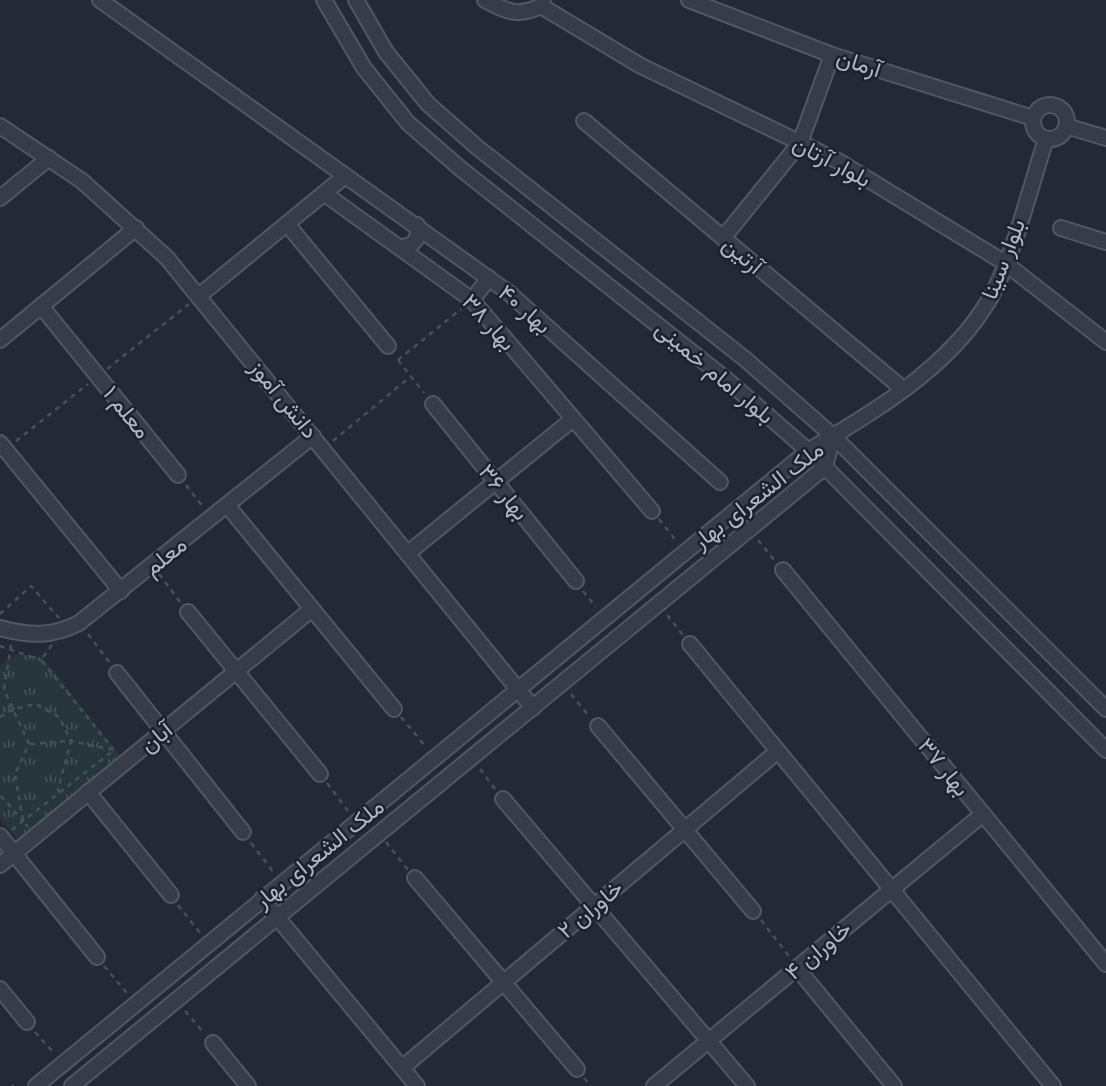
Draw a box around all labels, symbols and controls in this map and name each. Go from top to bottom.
street label: آرمان [833,43,886,85]
street label: بلوار آرتان [788,129,876,194]
street label: بلوار سینا [975,215,1032,303]
street label: آرتین [716,230,770,282]
street label: بهار ۴۰ [492,278,557,340]
street label: بهار ۳۸ [455,288,522,357]
street label: بلوار امام خمینی [649,314,780,431]
street label: دانش آموز [242,353,324,445]
street label: معلم ۱ [96,380,157,445]
street label: ملک الشعرای بهار [686,435,830,556]
street label: بهار ۳۶ [472,458,535,527]
street label: معلم [138,530,193,583]
street label: آبان [134,714,179,758]
street label: بهار ۳۷ [911,732,976,802]
street label: ملک الشعرای بهار [248,792,390,915]
street label: خاوران ۲ [552,874,629,945]
street label: خاوران ۴ [779,914,858,987]

